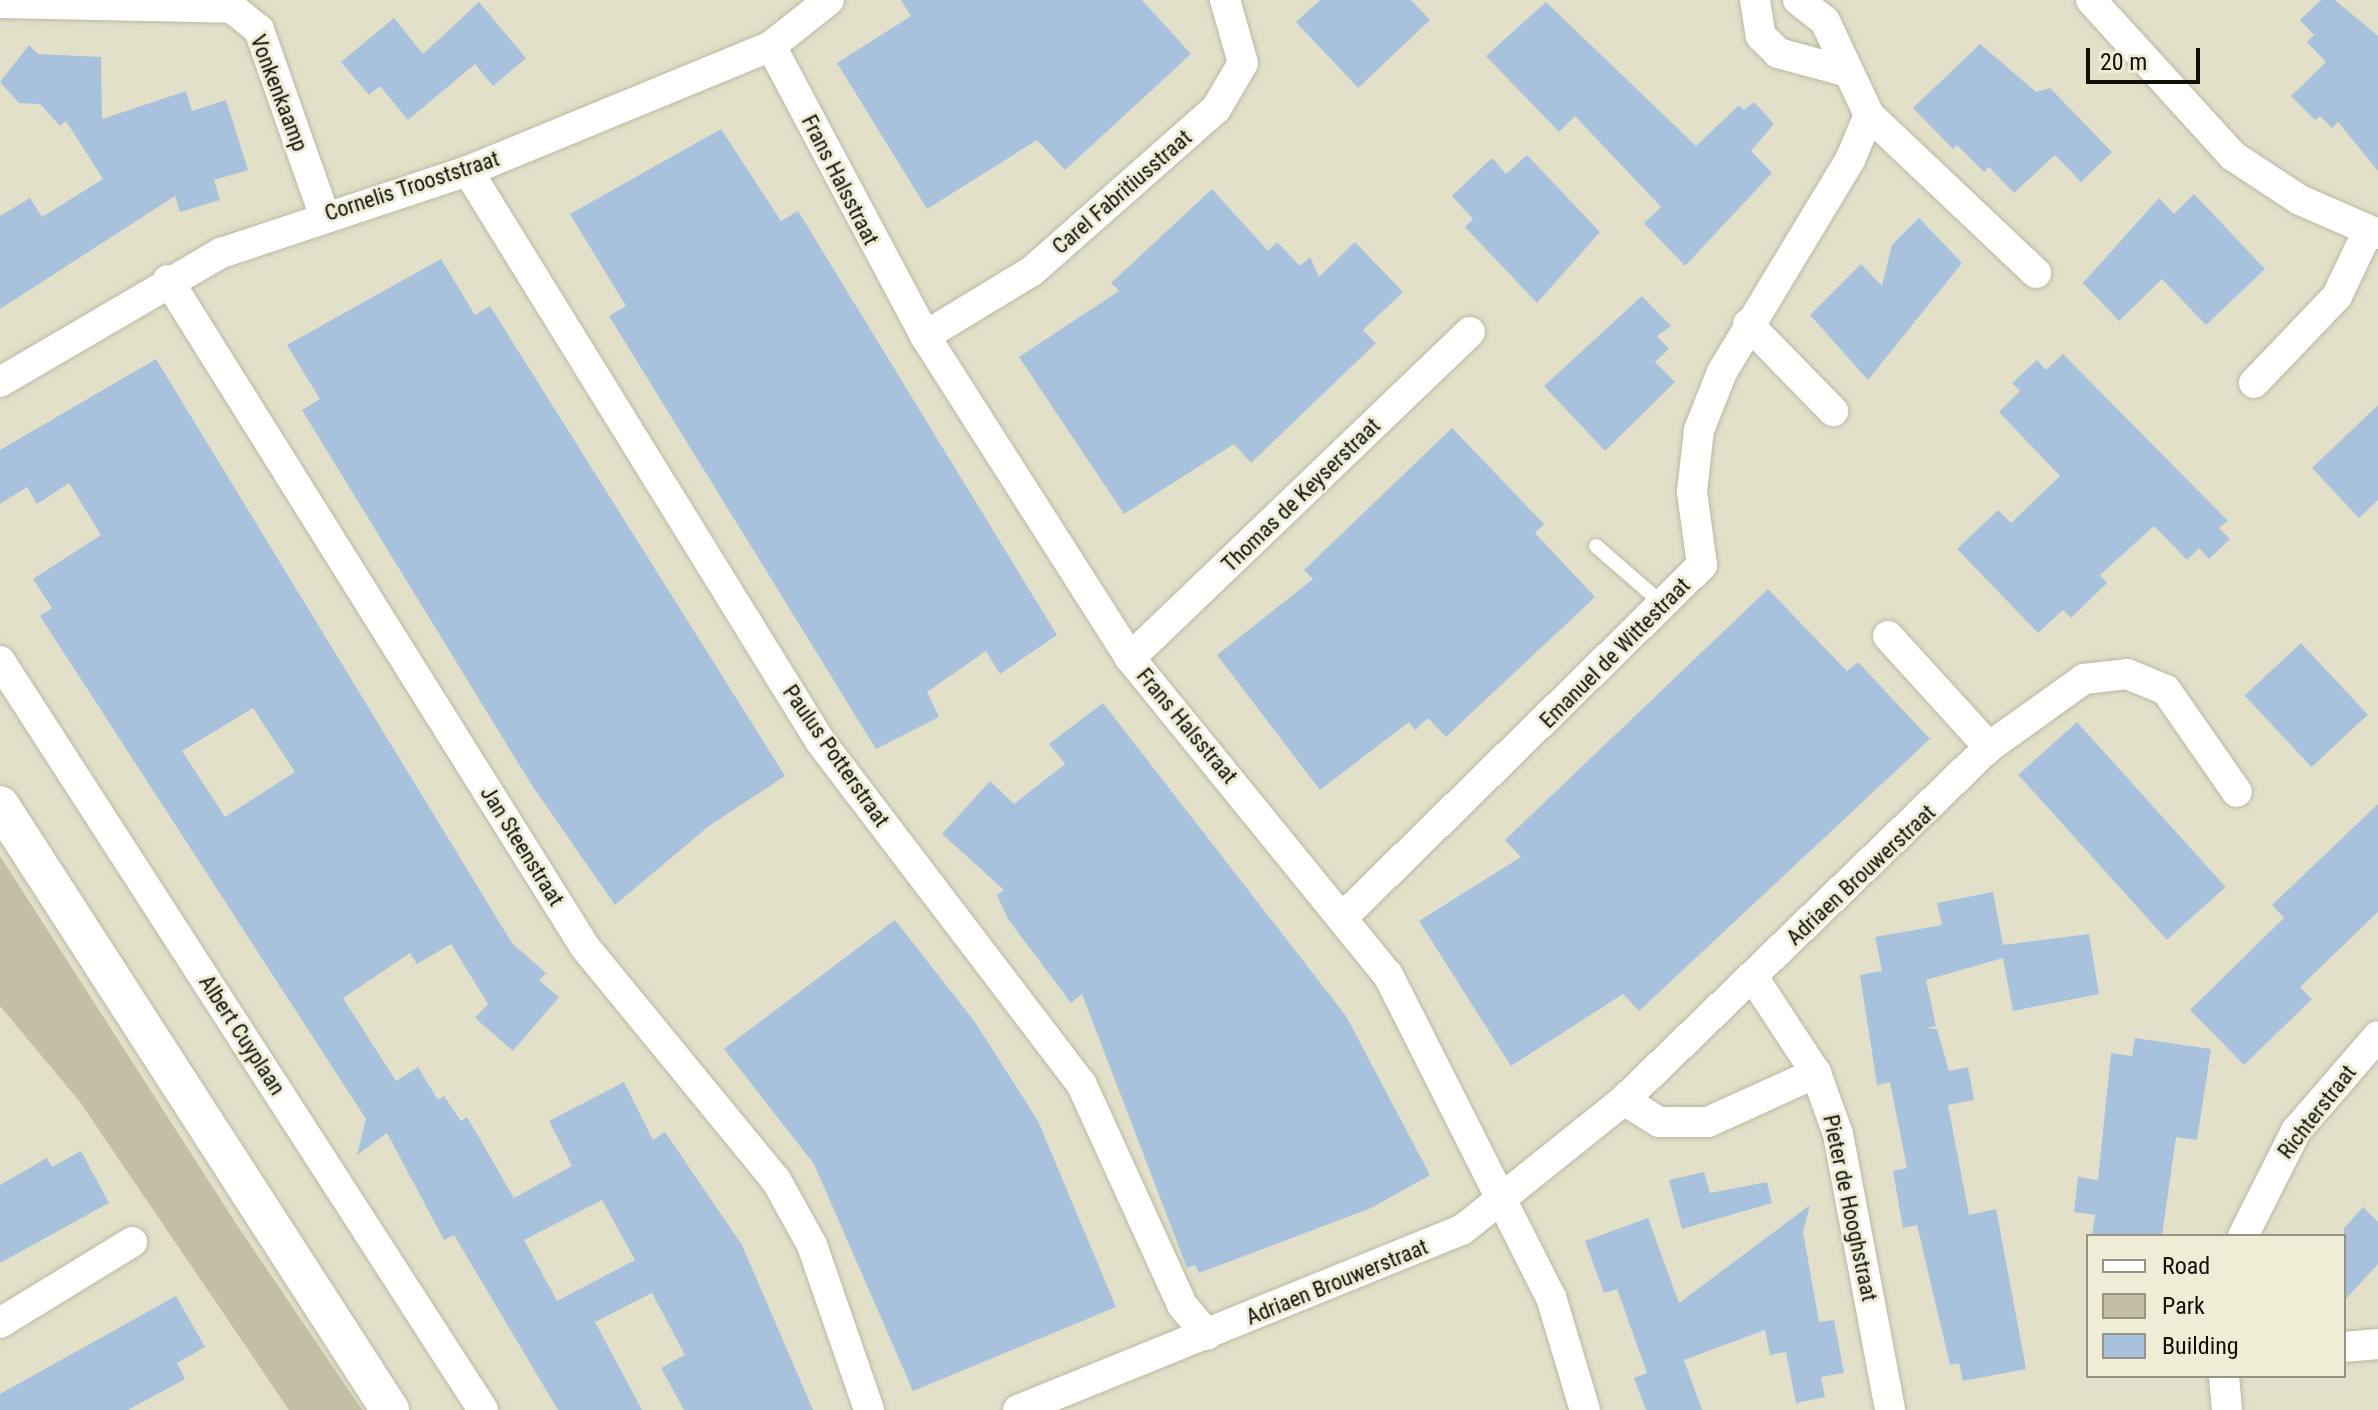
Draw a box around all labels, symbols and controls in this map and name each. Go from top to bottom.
street label: Vonkenkaamp [245,31,313,155]
scale bar [2090,32,2204,82]
text: 20 m [2100,48,2147,76]
street label: Frans Halsstraat [796,111,884,249]
street label: Carel Fabritiusstraat [1047,124,1197,260]
street label: Cornelis Trooststraat [321,145,503,227]
street label: Thomas de Keyserstraat [1216,413,1386,577]
street label: Emanuel de Wittestraat [1534,572,1696,734]
street label: Frans Halsstraat [1131,663,1243,789]
street label: Paulus Potterstraat [777,680,895,832]
street label: Jan Steenstraat [475,781,569,911]
street label: Adriaen Brouwerstraat [1781,799,1941,951]
street label: Albert Cuyplaan [193,970,291,1100]
street label: Richterstraat [2272,1060,2362,1164]
street label: Pieter de Hooghstraat [1817,1112,1883,1304]
street label: Adriaen Brouwerstraat [1242,1233,1432,1331]
legend [2086,1234,2346,1378]
text: Road [2162,1252,2210,1280]
text: Park [2162,1292,2205,1320]
text: Building [2162,1332,2239,1360]

